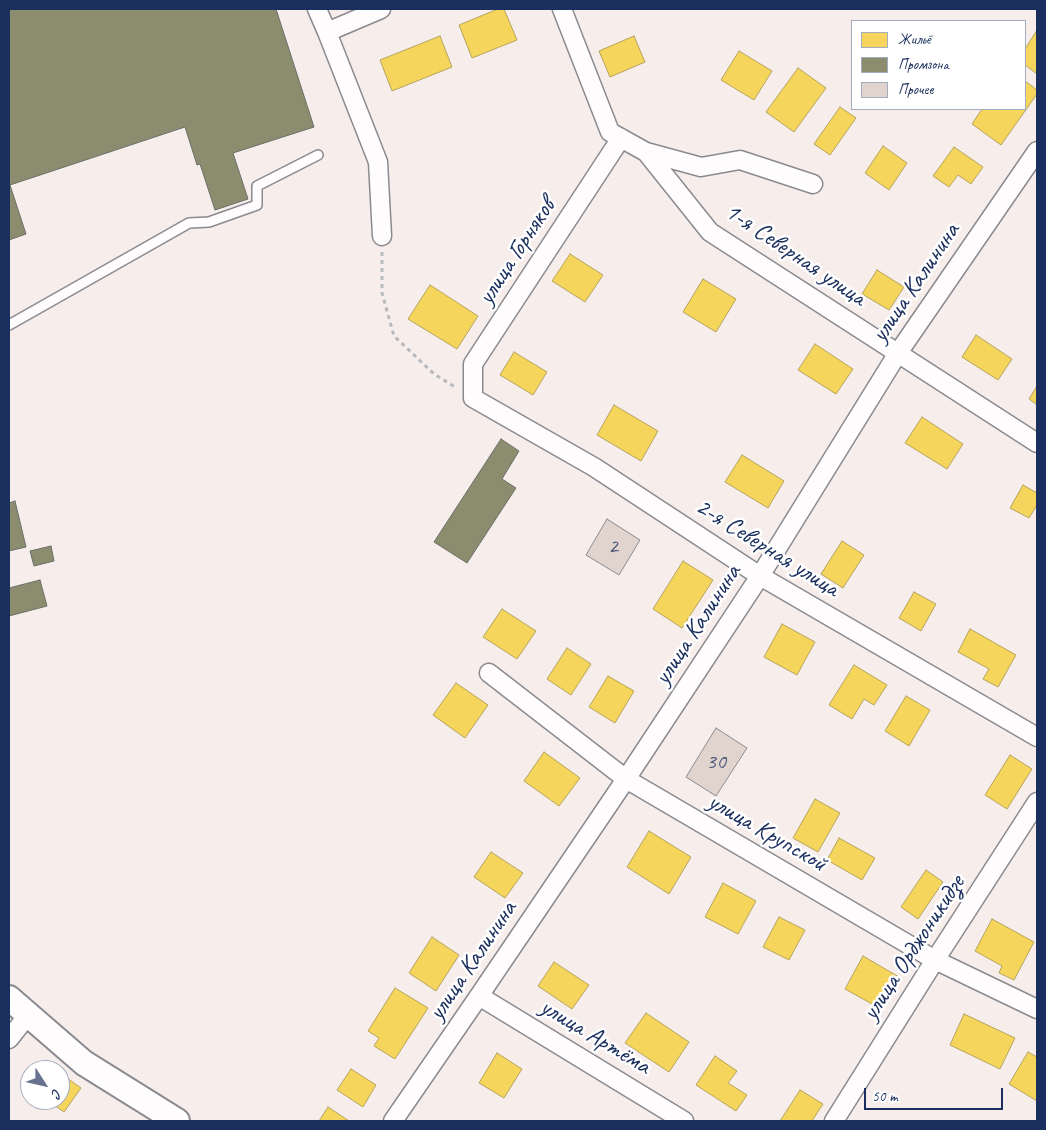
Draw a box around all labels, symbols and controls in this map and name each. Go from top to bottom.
legend [851,20,1026,110]
text: Жильё [898,30,931,49]
text: Промзона [898,55,949,74]
text: Прочее [898,80,933,99]
street label: улица Горняков [472,193,562,311]
street label: 1-я Северная улица [719,197,871,313]
street label: улица Калинина [865,218,967,348]
street label: 2-я Северная улица [690,492,844,604]
house number: 2 [608,534,618,560]
street label: улица Калинина [648,559,748,691]
house number: 30 [706,749,726,775]
street label: улица Крупской [702,787,832,879]
street label: улица Орджоникидзе [856,870,972,1026]
street label: улица Калинина [422,896,524,1026]
street label: улица Артёма [534,992,656,1082]
north arrow [20,1060,70,1110]
scale bar [866,1078,1005,1110]
text: С [48,1086,66,1101]
text: 50 m [872,1087,898,1106]

